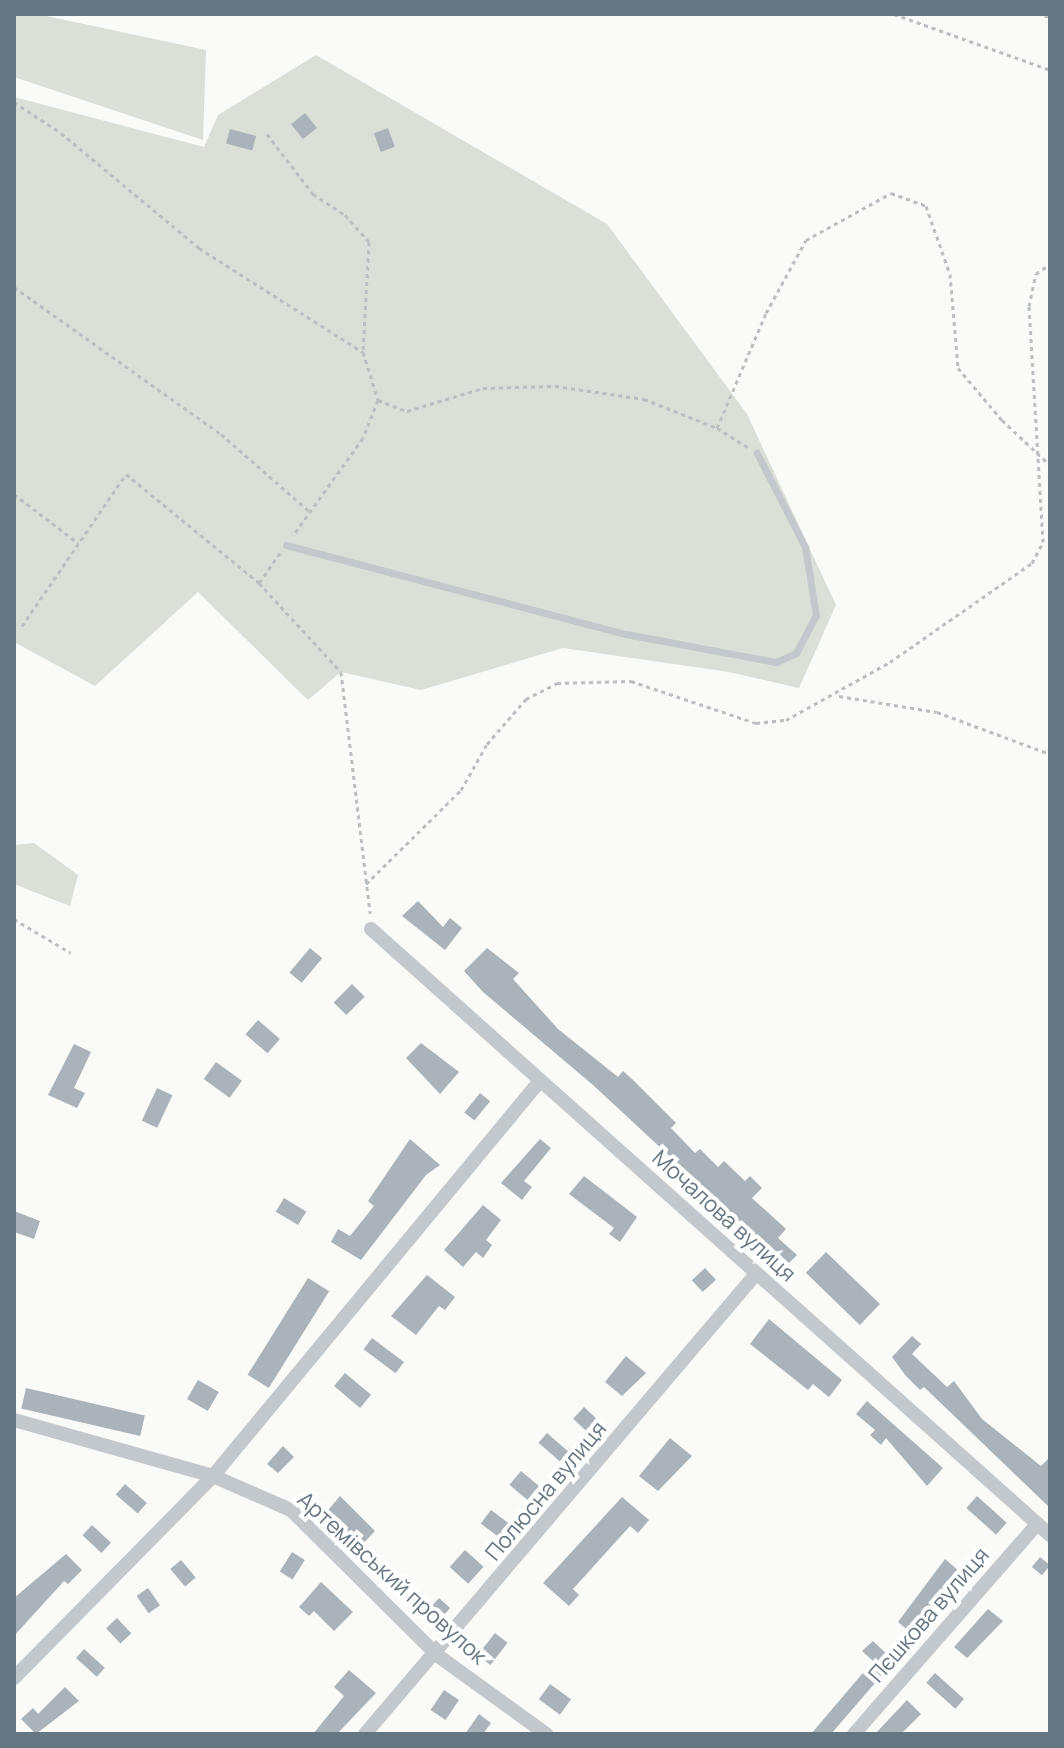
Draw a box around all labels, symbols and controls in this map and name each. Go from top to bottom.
street label: Мочалова вулиця [647,1145,801,1287]
street label: Полюсна вулиця [480,1416,612,1566]
street label: Артемівський провулок [292,1486,492,1670]
street label: Пєшкова вулиця [863,1542,995,1688]

